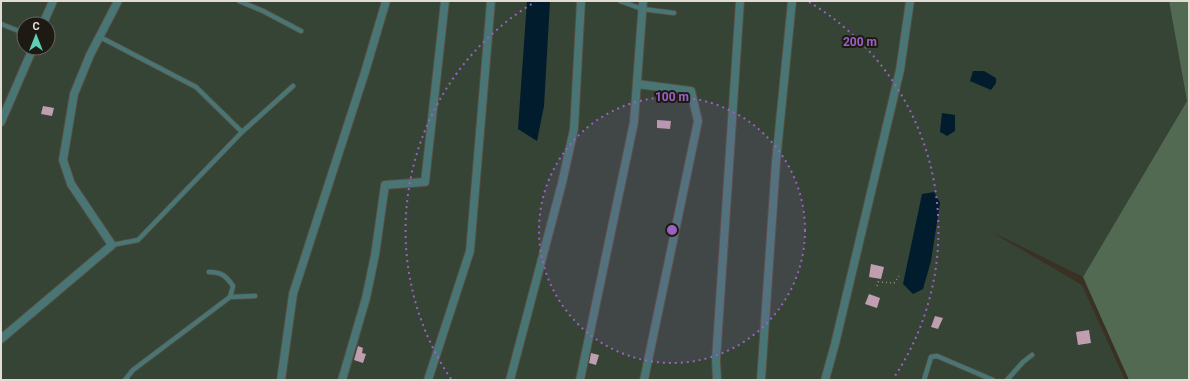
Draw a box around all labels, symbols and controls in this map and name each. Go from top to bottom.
north arrow [16,16,56,56]
text: С [32,20,40,33]
text: 200 m [843,35,877,49]
text: 100 m [655,90,689,104]
centre of rings [665,223,679,237]

